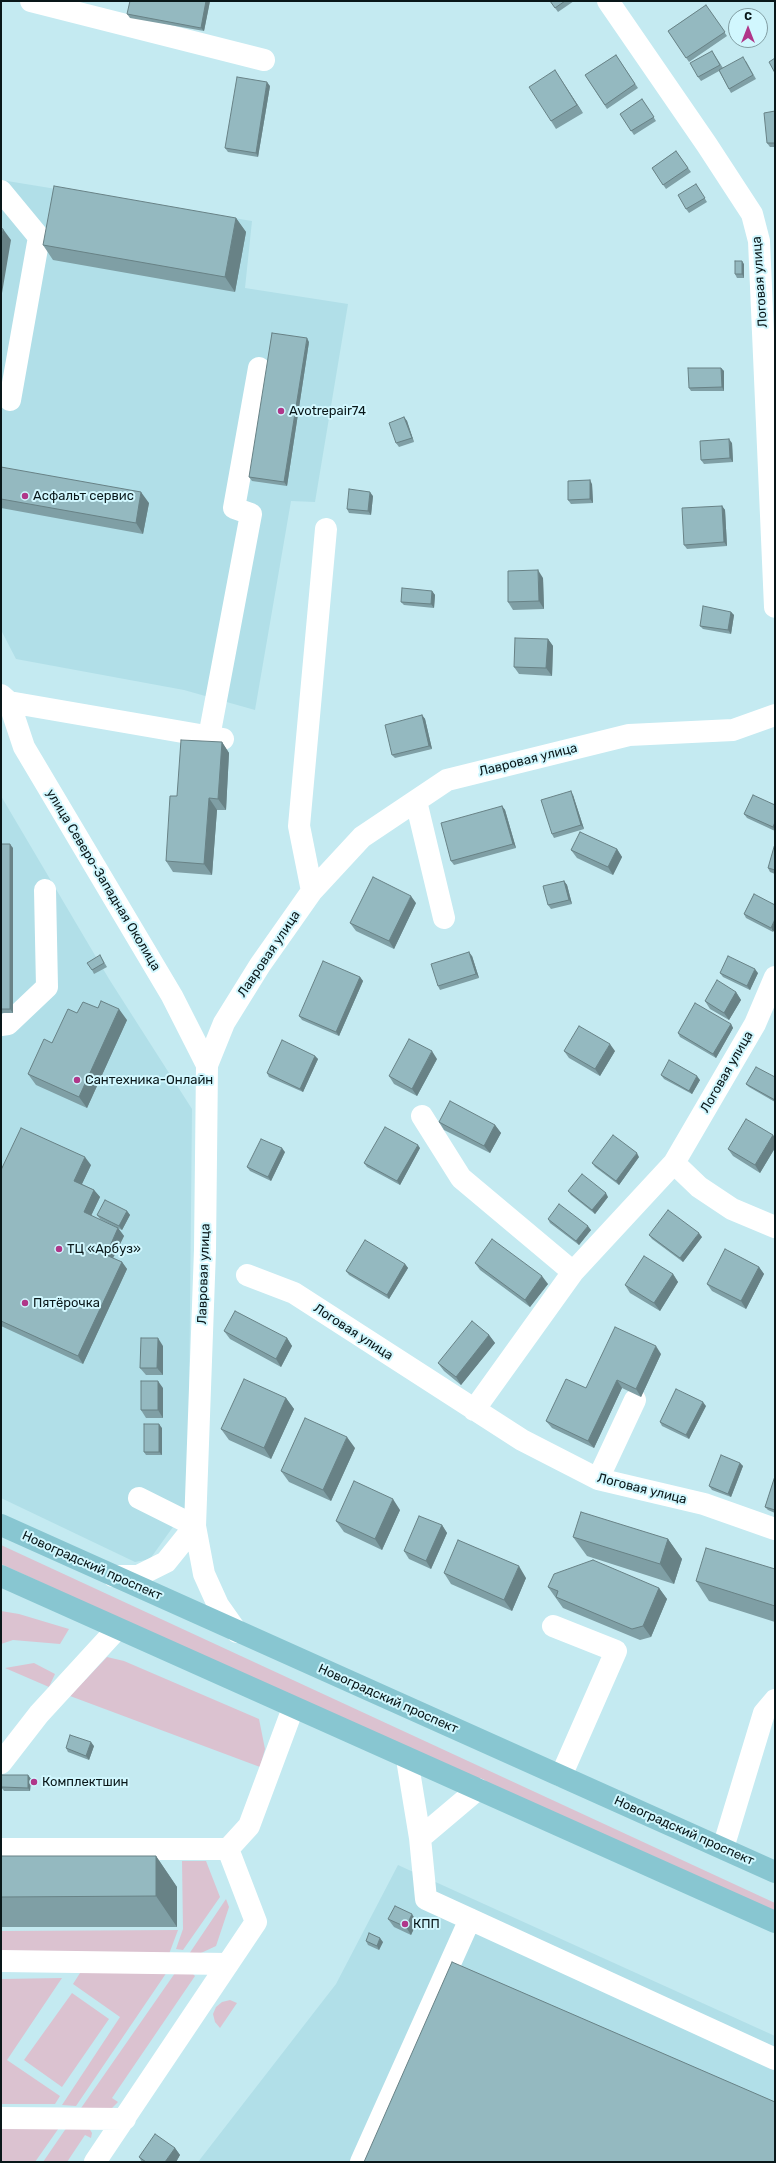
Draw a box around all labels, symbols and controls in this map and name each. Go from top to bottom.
north arrow [728,8,768,48]
text: С [744,10,752,23]
street label: Логовая улица [749,236,771,328]
place label: Avotrepair74 [289,403,366,419]
marker: Avotrepair74 [276,406,286,416]
place label: Асфальт сервис [33,488,134,504]
marker: Асфальт сервис [20,491,30,501]
street label: Лавровая улица [477,740,579,780]
street label: улица Северо-Западная Околица [42,786,164,974]
street label: Лавровая улица [234,908,304,1000]
street label: Логовая улица [697,1028,757,1116]
place label: Сантехника-Онлайн [85,1072,213,1088]
marker: Сантехника-Онлайн [72,1075,82,1085]
street label: Лавровая улица [194,1223,214,1325]
place label: ТЦ «Арбуз» [67,1241,141,1257]
marker: ТЦ «Арбуз» [54,1244,64,1254]
place label: Пятёрочка [33,1295,100,1311]
marker: Пятёрочка [20,1298,30,1308]
street label: Логовая улица [310,1300,396,1364]
street label: Логовая улица [596,1470,688,1508]
street label: Новоградский проспект [20,1528,164,1604]
street label: Новоградский проспект [316,1661,460,1737]
place label: Комплектшин [42,1774,128,1790]
marker: Комплектшин [29,1777,39,1787]
street label: Новоградский проспект [612,1793,756,1869]
place label: КПП [413,1916,440,1932]
marker: КПП [400,1919,410,1929]

